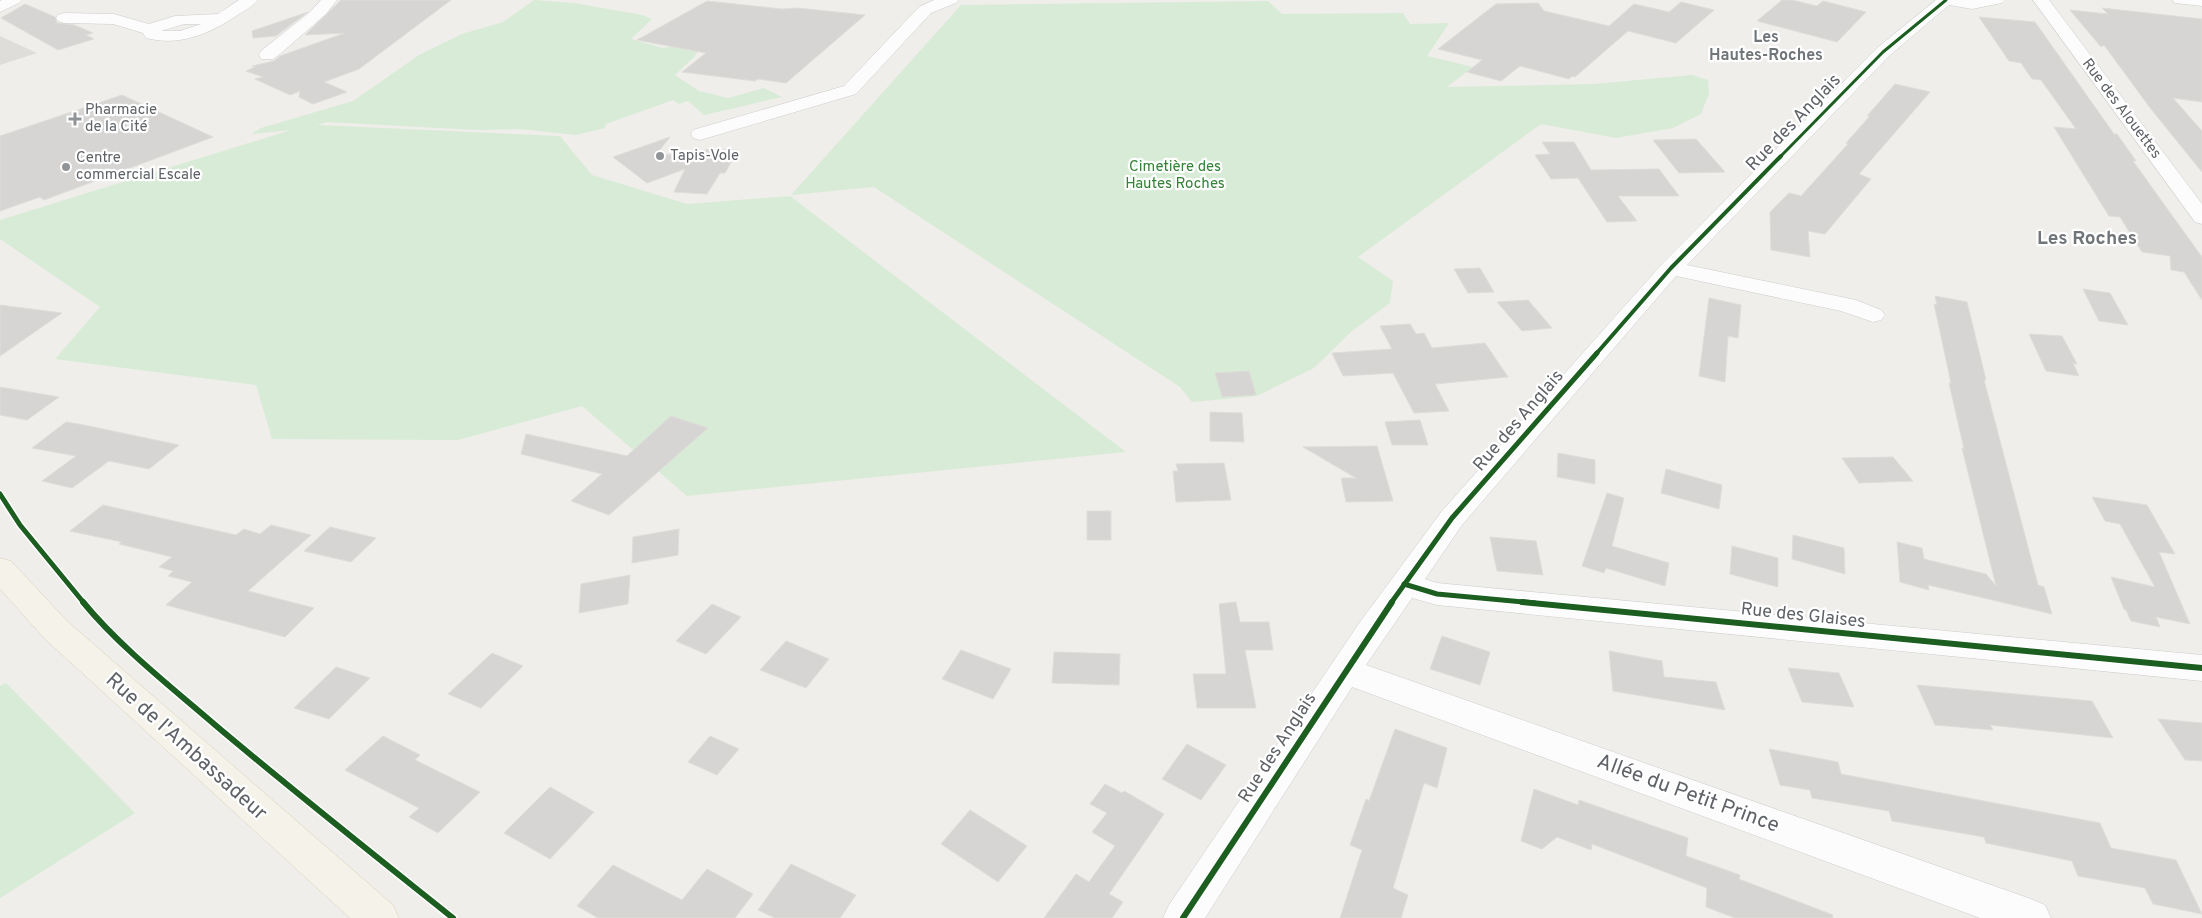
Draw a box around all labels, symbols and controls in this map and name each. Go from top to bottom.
district label: Les Hautes-Roches [1709,28,1823,66]
street label: Rue des Alouettes [2077,55,2165,163]
street label: Rue des Anglais [1742,69,1846,177]
place label: Pharmacie de la Cité [85,101,157,137]
marker: Pharmacie de la Cité [69,113,81,125]
place label: Tapis-Vole [670,147,739,166]
place label: Centre commercial Escale [76,149,201,185]
marker: Tapis-Vole [654,150,666,162]
park label: Cimetière des Hautes Roches [1125,158,1225,194]
marker: Centre commercial Escale [60,161,72,173]
district label: Les Roches [2037,227,2137,251]
street label: Rue des Anglais [1469,365,1569,477]
street label: Rue des Glaises [1739,598,1867,634]
street label: Rue de l'Ambassadeur [99,667,273,827]
street label: Rue des Anglais [1234,688,1322,808]
street label: Allée du Petit Prince [1593,748,1783,840]

